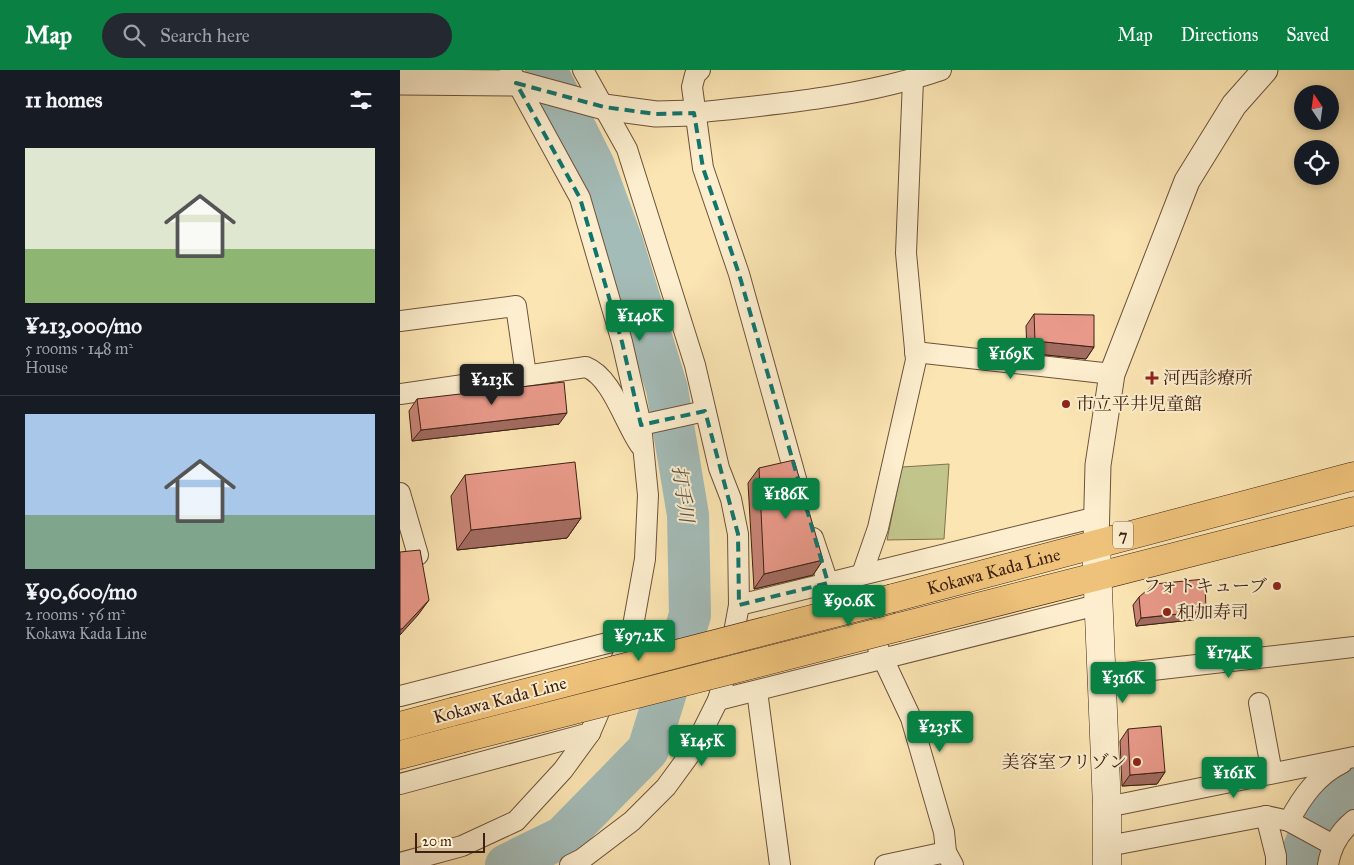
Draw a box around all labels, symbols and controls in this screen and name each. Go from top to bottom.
search box [102,13,452,58]
text: Map [25,20,72,50]
icon: search [120,21,148,49]
text: Search here [160,24,250,47]
text: Map [1117,24,1153,46]
text: Directions [1181,24,1258,46]
text: Saved [1286,24,1329,46]
north arrow [1294,85,1339,130]
map controls [1294,85,1339,185]
icon: filters [347,86,375,114]
text: 11 homes [25,87,102,113]
button: locate [1294,140,1339,185]
icon: home [155,181,245,271]
pin: ¥140K [605,300,675,342]
text: ¥140K [617,306,663,325]
text: ¥213,000/mo [25,313,142,339]
pin: ¥169K [976,338,1046,380]
text: 5 rooms · 148 m² [25,339,133,358]
text: ¥169K [989,344,1033,363]
text: House [25,358,68,377]
pin: ¥213K [457,364,527,406]
place label: 河西診療所 [1163,367,1253,389]
text: ¥213K [471,370,513,389]
marker: 河西診療所 [1145,371,1159,385]
place label: 市立平井児童館 [1076,393,1202,415]
marker: 市立平井児童館 [1060,398,1072,410]
icon: home [155,446,245,536]
water label: 打手川 [668,464,699,526]
pin: ¥186K [751,478,821,520]
text: ¥186K [764,484,808,503]
road number: 7 [1113,522,1133,548]
street label: Kokawa Kada Line [924,543,1063,600]
place label: フォトキューブ [1143,575,1267,597]
text: ¥90,600/mo [25,579,137,605]
marker: フォトキューブ [1271,580,1283,592]
pin: ¥90.6K [808,584,890,627]
text: ¥90.6K [823,591,875,610]
place label: 和加寿司 [1177,601,1249,623]
text: 2 rooms · 56 m² [25,605,125,624]
marker: 和加寿司 [1161,606,1173,618]
pin: ¥97.2K [598,620,680,662]
text: Kokawa Kada Line [25,624,147,643]
text: ¥97.2K [614,626,664,645]
pin: ¥174K [1194,636,1264,679]
text: ¥174K [1206,643,1252,662]
pin: ¥316K [1088,662,1158,704]
text: ¥316K [1102,668,1144,687]
street label: Kokawa Kada Line [431,672,569,728]
pin: ¥235K [905,710,975,753]
text: ¥235K [918,717,962,736]
pin: ¥145K [667,724,737,767]
text: ¥145K [680,731,724,750]
place label: 美容室フリゾン [1002,751,1127,773]
marker: 美容室フリゾン [1131,756,1143,768]
pin: ¥161K [1199,756,1269,799]
text: ¥161K [1213,763,1255,782]
scale bar [415,830,485,853]
text: 20 m [422,833,452,850]

